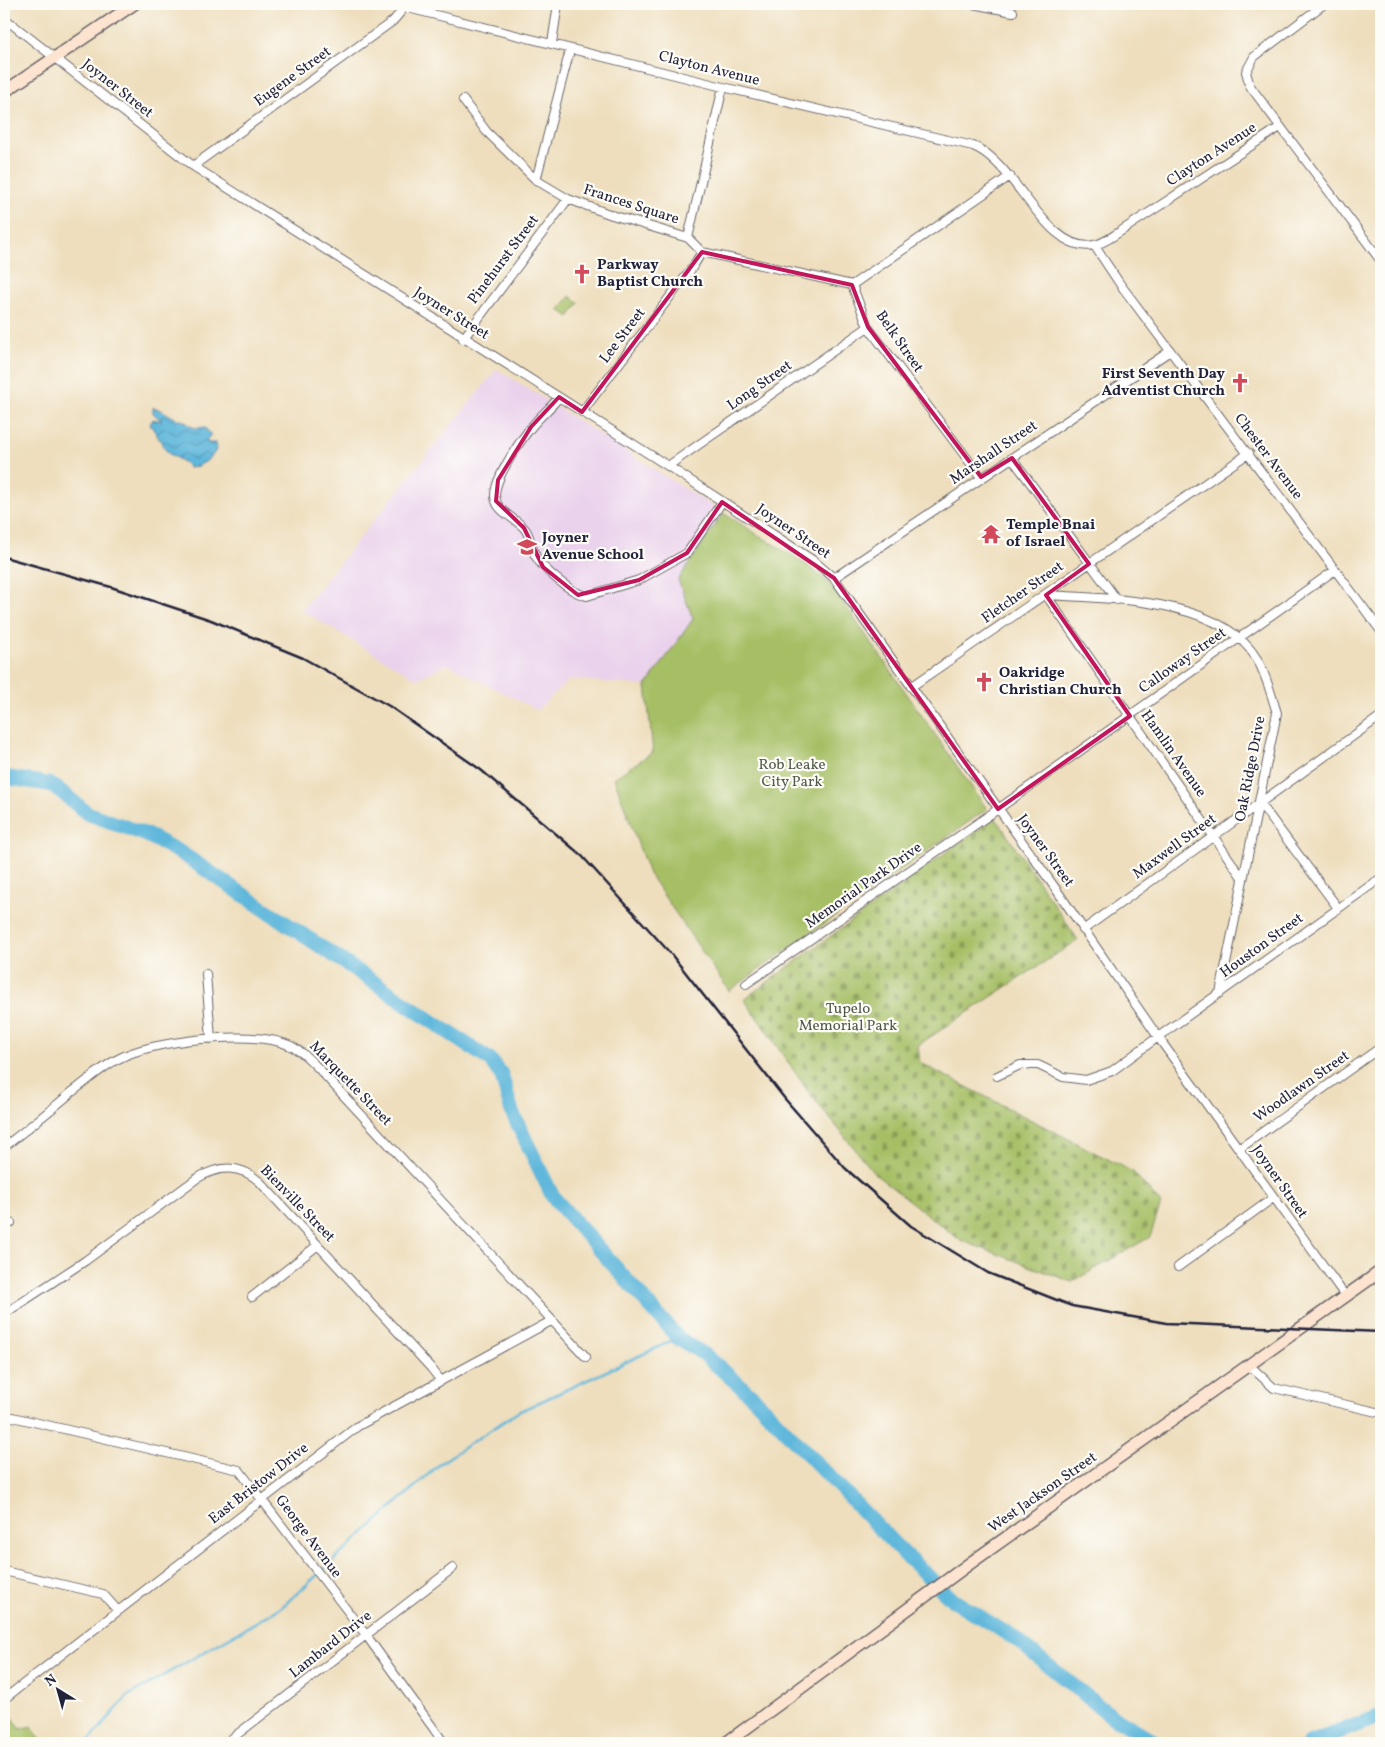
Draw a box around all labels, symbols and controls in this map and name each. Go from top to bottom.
street label: Eugene Street [250,42,336,112]
street label: Clayton Avenue [656,46,762,92]
street label: Joyner Street [77,54,157,124]
street label: Clayton Avenue [1163,118,1261,192]
street label: Frances Square [580,180,682,230]
street label: Pinehurst Street [463,211,545,309]
place label: Parkway Baptist Church [597,255,703,293]
church icon: Parkway Baptist Church [571,263,593,285]
street label: Joyner Street [409,282,493,346]
street label: Lee Street [595,304,651,368]
street label: Belk Street [870,307,928,377]
street label: Long Street [723,356,797,416]
place label: First Seventh Day Adventist Church [1102,364,1226,402]
church icon: First Seventh Day Adventist Church [1229,372,1251,394]
street label: Chester Avenue [1229,410,1307,504]
street label: Marshall Street [946,416,1042,490]
street label: Joyner Street [752,499,834,565]
place label: Temple Bnai of Israel [1006,515,1095,553]
temple icon: Temple Bnai of Israel [980,523,1002,545]
place label: Joyner Avenue School [541,528,644,566]
school or university icon: Joyner Avenue School [516,536,538,558]
street label: Fletcher Street [978,557,1068,629]
street label: Calloway Street [1135,623,1231,699]
place label: Oakridge Christian Church [999,663,1122,701]
church icon: Oakridge Christian Church [973,671,995,693]
street label: Hamlin Avenue [1135,706,1211,802]
street label: Oak Ridge Drive [1230,714,1272,824]
park label: Rob Leake City Park [758,755,826,793]
street label: Maxwell Street [1129,809,1221,885]
street label: Joyner Street [1011,810,1079,892]
street label: Memorial Park Drive [801,838,927,934]
street label: Houston Street [1216,909,1308,983]
park label: Tupelo Memorial Park [799,999,897,1037]
street label: Marquette Street [304,1037,396,1131]
street label: Woodlawn Street [1250,1046,1354,1128]
street label: Joyner Street [1246,1141,1312,1223]
street label: Bienville Street [255,1161,339,1247]
street label: East Bristow Drive [205,1438,313,1530]
street label: West Jackson Street [984,1448,1102,1538]
street label: George Avenue [270,1491,346,1583]
street label: Lambard Drive [285,1606,377,1684]
north arrow [32,1664,82,1714]
text: N [41,1670,61,1691]

